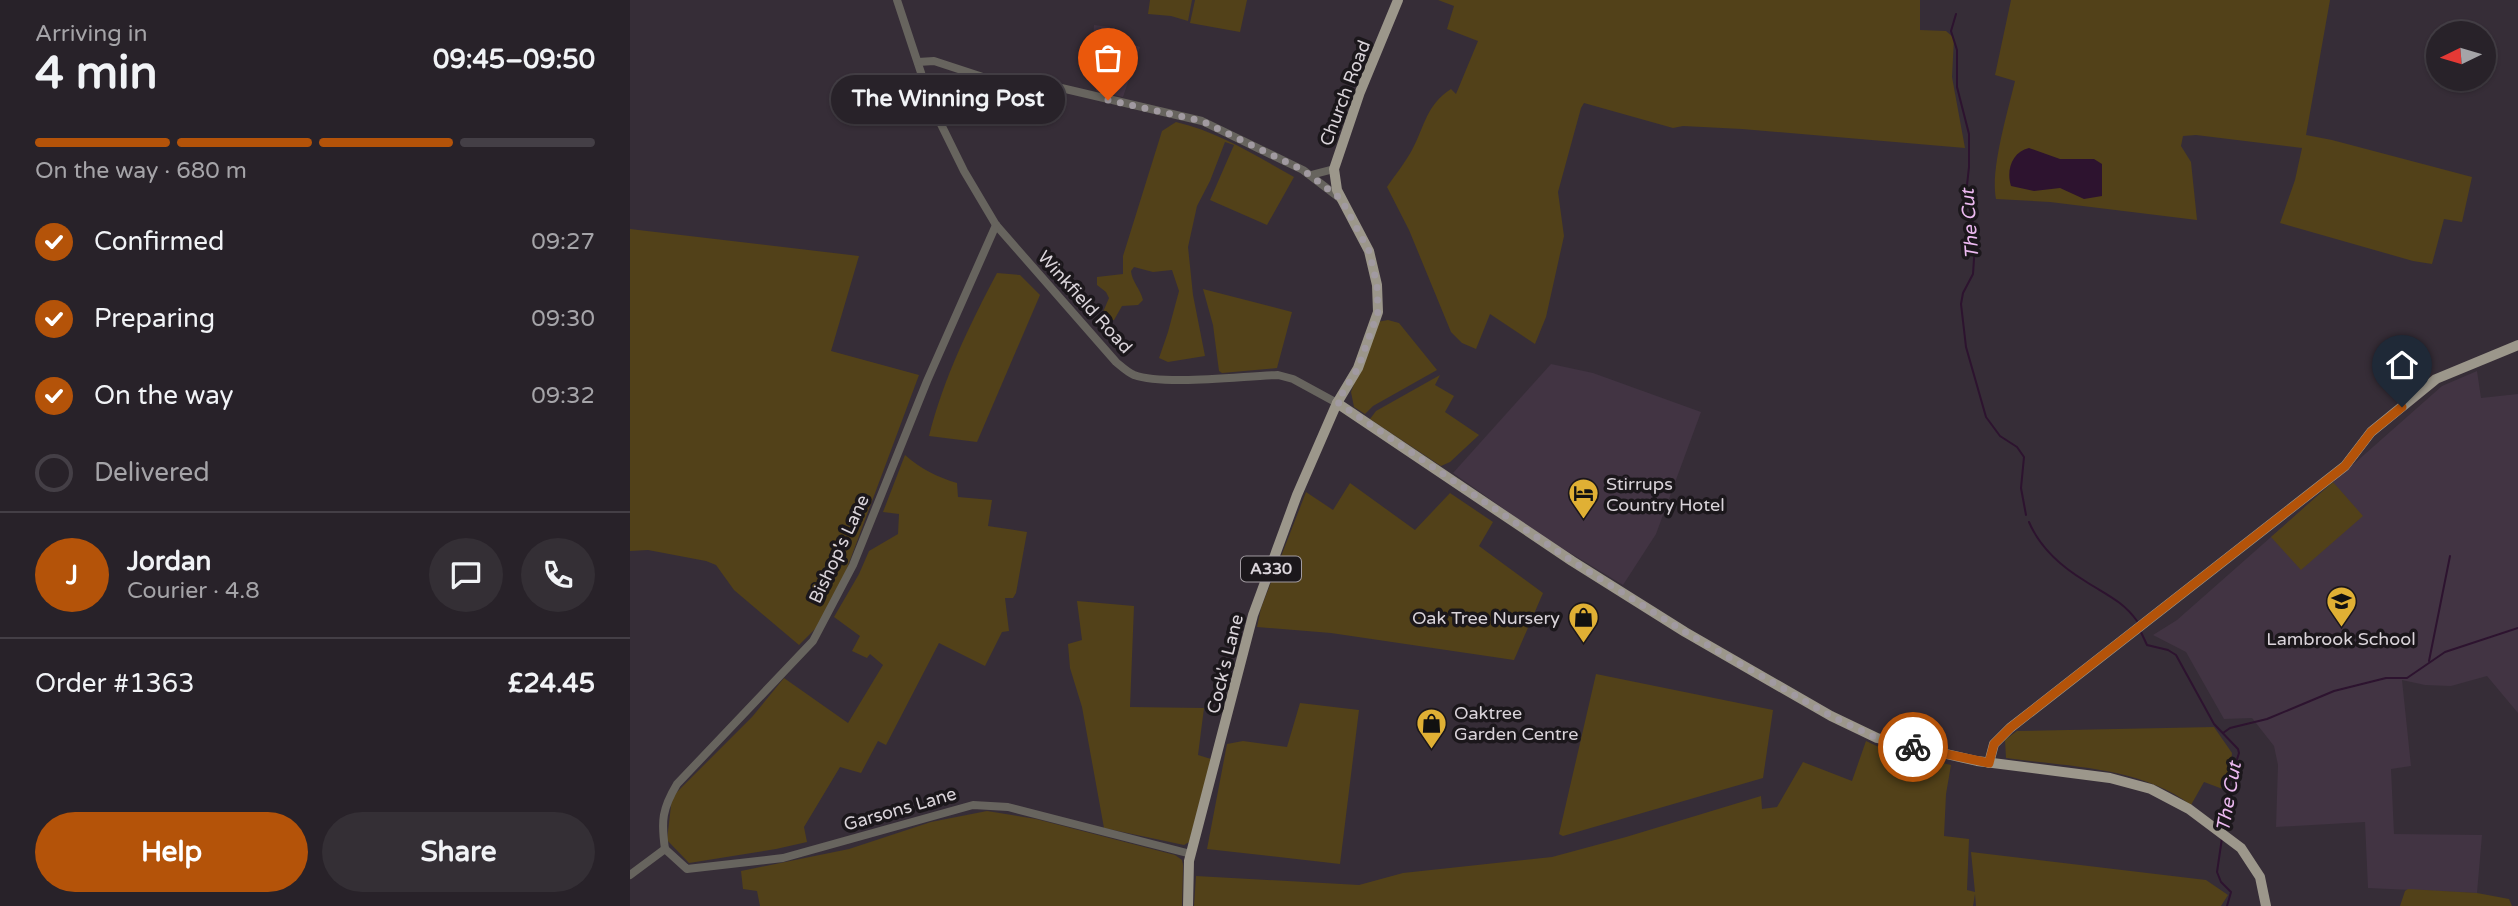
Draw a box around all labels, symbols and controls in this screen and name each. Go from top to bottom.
text: Arriving in [35,20,148,48]
north arrow [2426,21,2496,91]
map controls [2426,21,2496,91]
pin [1078,28,1138,100]
street label: Church Road [1315,37,1375,149]
icon: bag [1089,39,1127,77]
text: 09:45–09:50 [433,44,595,75]
text: 4 min [35,46,158,101]
callout: The Winning Post [832,76,1066,124]
text: The Winning Post [852,85,1044,113]
text: On the way · 680 m [35,157,247,185]
water label: The Cut [1956,185,1983,260]
icon: check [35,223,73,261]
text: Confirmed [94,226,224,257]
text: 09:27 [531,228,595,256]
street label: Winkfield Road [1033,246,1137,358]
icon: check [35,300,73,338]
text: Preparing [94,303,215,334]
text: 09:30 [531,305,595,333]
pin [2372,335,2432,407]
icon: home [2383,346,2421,384]
icon: check [35,377,73,415]
text: On the way [94,380,234,411]
text: 09:32 [531,382,595,410]
text: Delivered [94,457,210,488]
place label: Stirrups Country Hotel [1606,473,1725,516]
hotel icon: Stirrups Country Hotel [1566,477,1600,521]
street label: Bishop's Lane [804,491,874,607]
button: chat [429,538,503,612]
button: phone [521,538,595,612]
text: Jordan [127,546,211,577]
road number: A330 [1241,556,1301,582]
text: J [66,560,78,591]
text: Courier · 4.8 [127,577,260,605]
school or university icon: Lambrook School [2324,584,2358,628]
shop icon: Oak Tree Nursery [1566,601,1600,645]
place label: Oak Tree Nursery [1412,607,1560,629]
street label: Cock's Lane [1202,612,1248,716]
place label: Lambrook School [2266,628,2416,650]
text: Order #1363 [35,668,195,699]
text: £24.45 [508,668,595,699]
place label: Oaktree Garden Centre [1454,702,1578,745]
shop icon: Oaktree Garden Centre [1414,706,1448,750]
courier [1878,712,1948,782]
icon: bike [1894,728,1932,766]
water label: The Cut [2212,758,2246,834]
street label: Garsons Lane [841,782,959,836]
button: Help [35,812,308,892]
button: Share [322,812,595,892]

